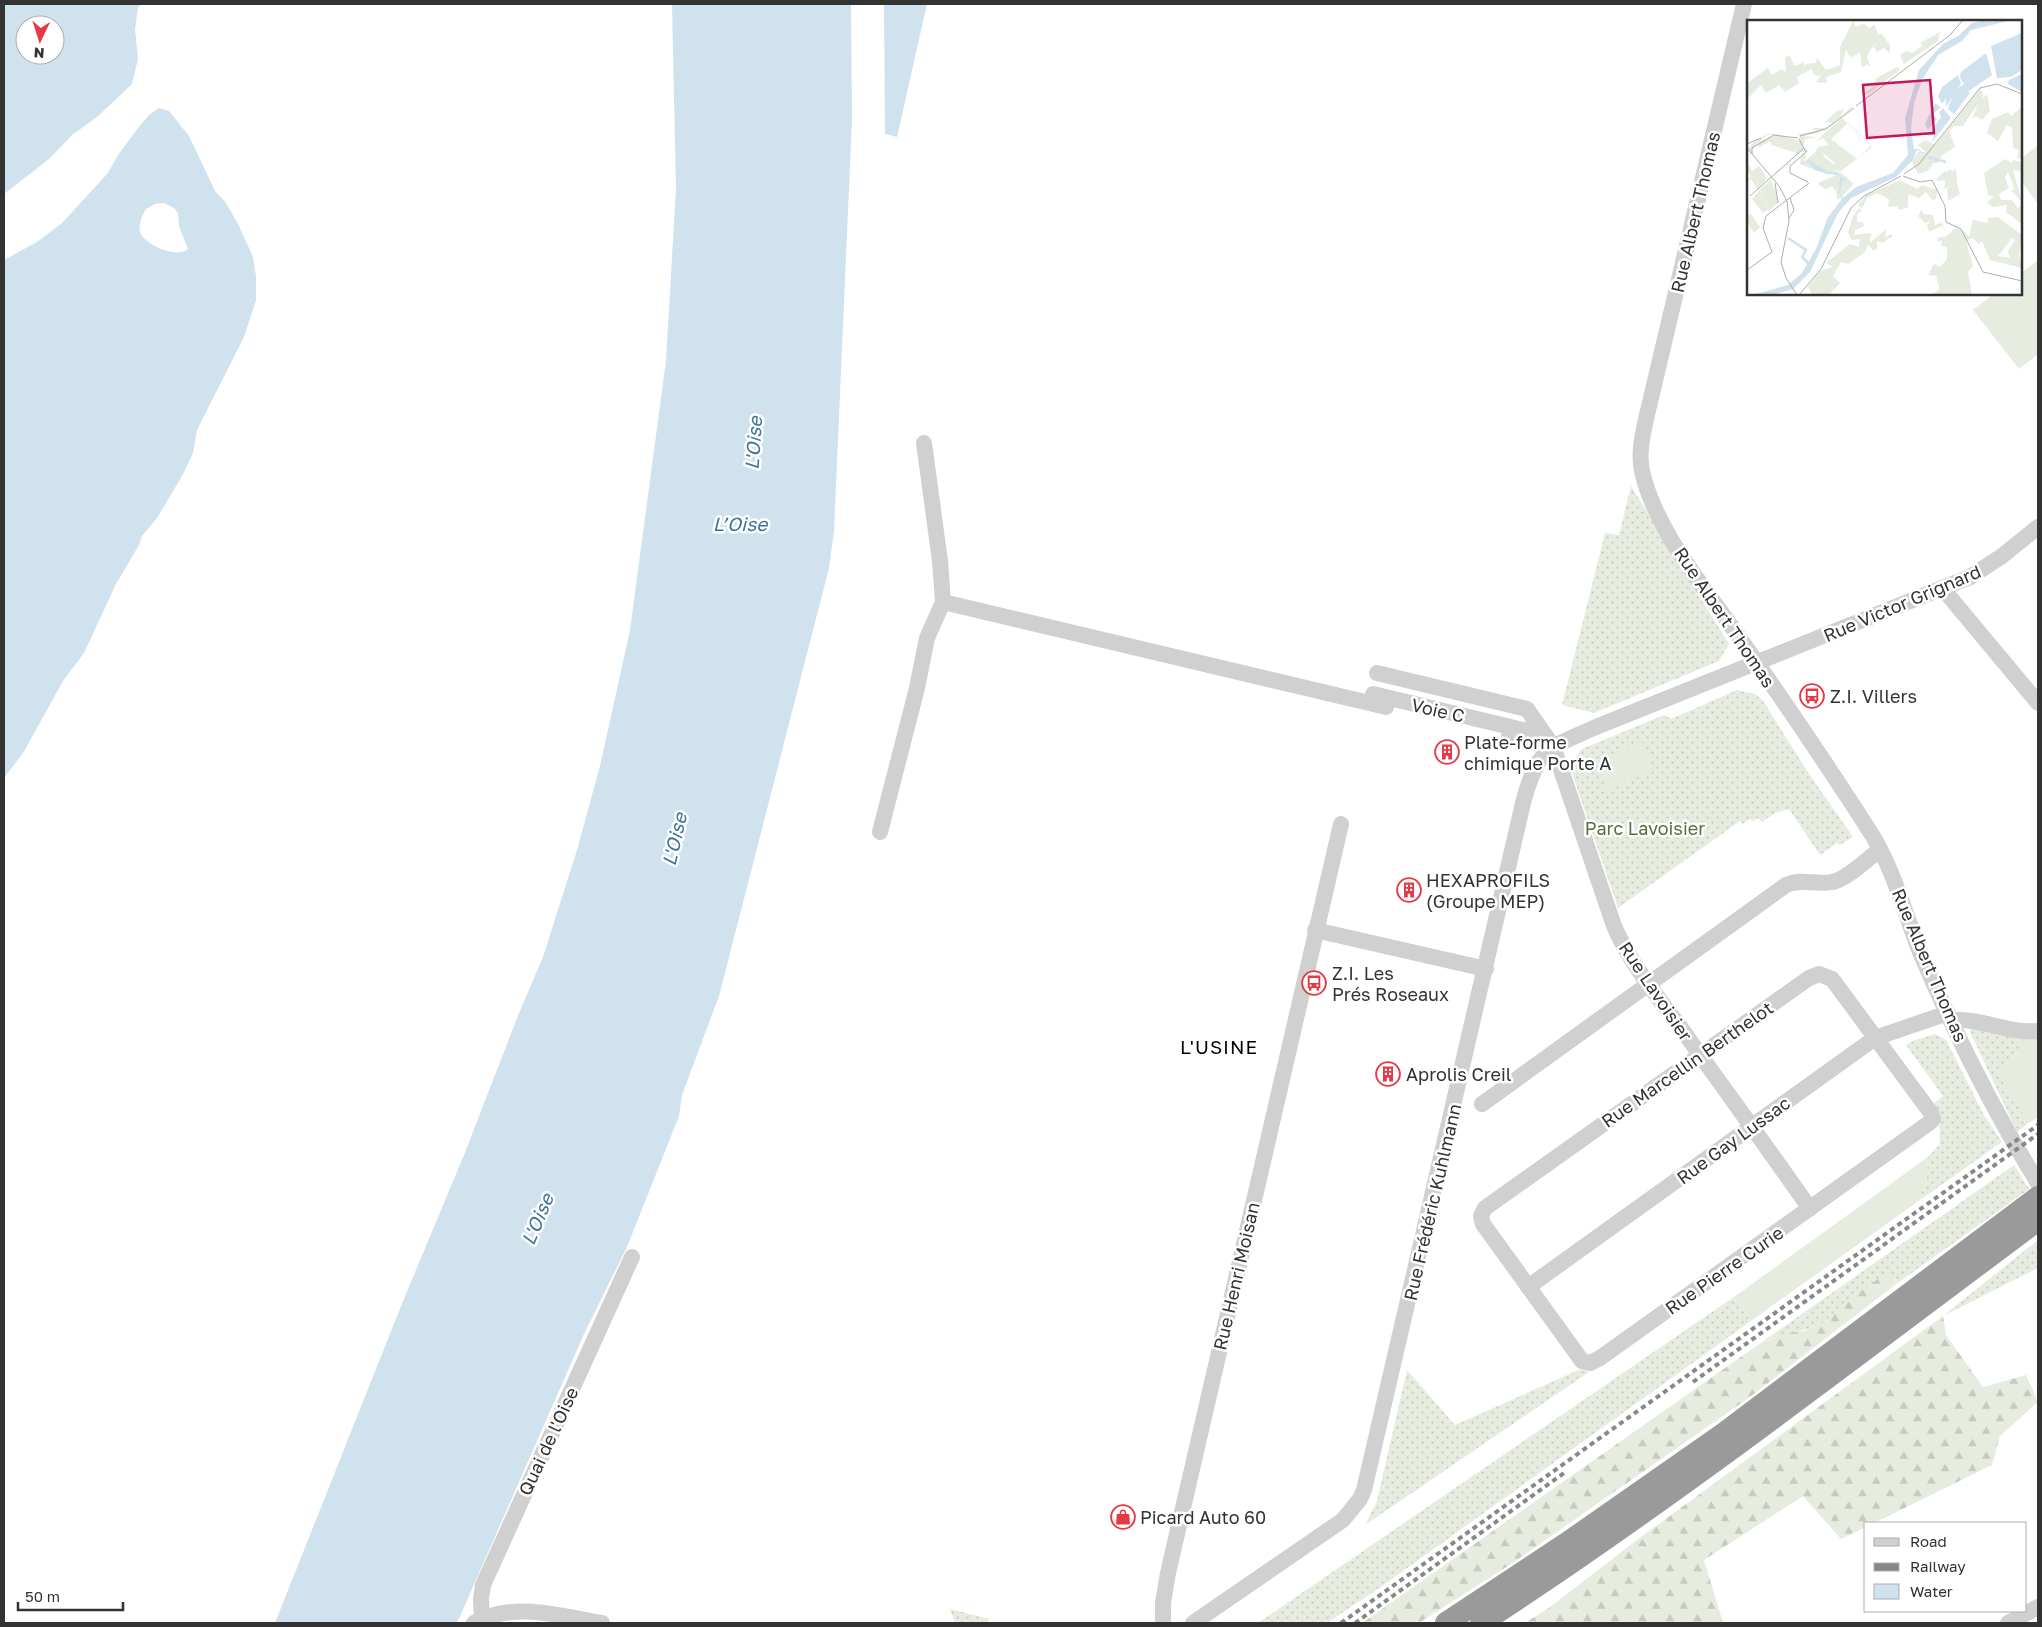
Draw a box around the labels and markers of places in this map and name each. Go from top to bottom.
bus stop icon: Z.I. Villers [1799,683,1825,709]
place label: Z.I. Villers [1830,685,1917,707]
place label: Plate-forme chimique Porte A [1464,731,1611,774]
building icon: Plate-forme chimique Porte A [1434,739,1460,765]
place label: HEXAPROFILS (Groupe MEP) [1426,869,1550,912]
building icon: HEXAPROFILS (Groupe MEP) [1396,877,1422,903]
place label: Z.I. Les Prés Roseaux [1332,962,1449,1005]
bus stop icon: Z.I. Les Prés Roseaux [1301,970,1327,996]
building icon: Aprolis Creil [1375,1061,1401,1087]
place label: Aprolis Creil [1406,1063,1512,1085]
shop icon: Picard Auto 60 [1110,1504,1136,1530]
place label: Picard Auto 60 [1140,1506,1266,1528]

